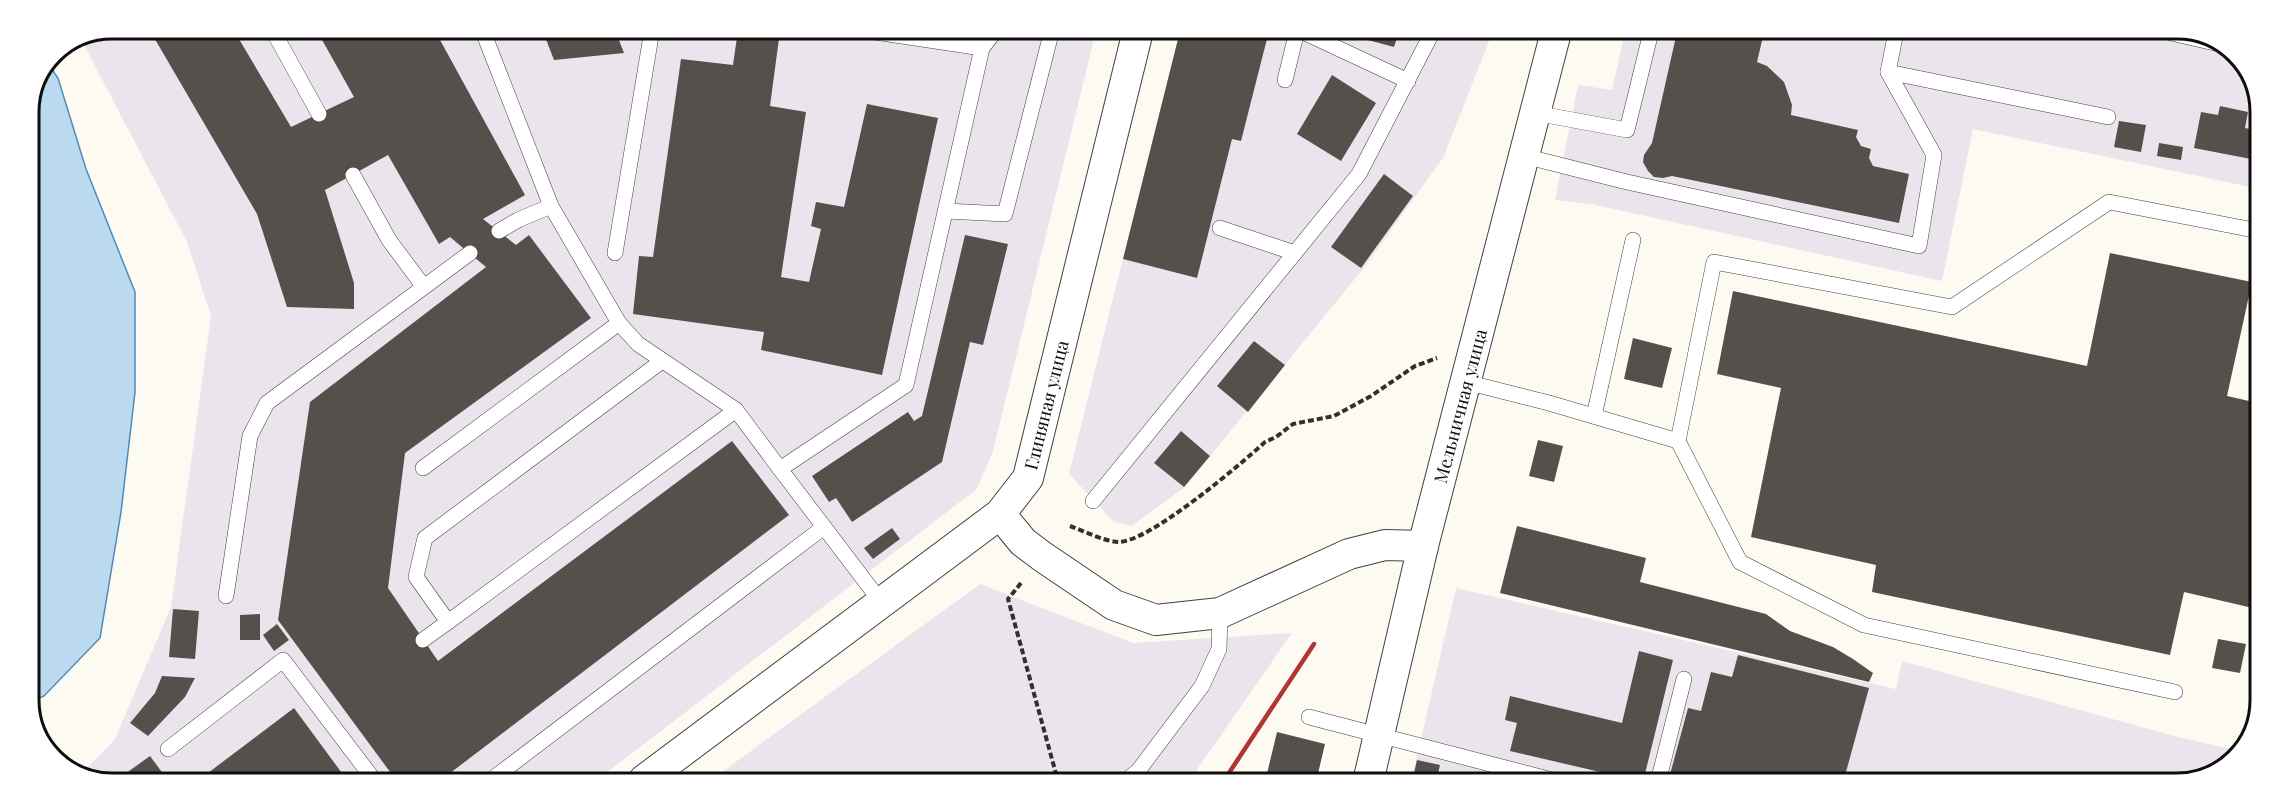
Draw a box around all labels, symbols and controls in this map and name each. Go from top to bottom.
street label: Мельничная улица [1428,326,1492,486]
street label: Глиняная улица [1018,338,1074,472]

